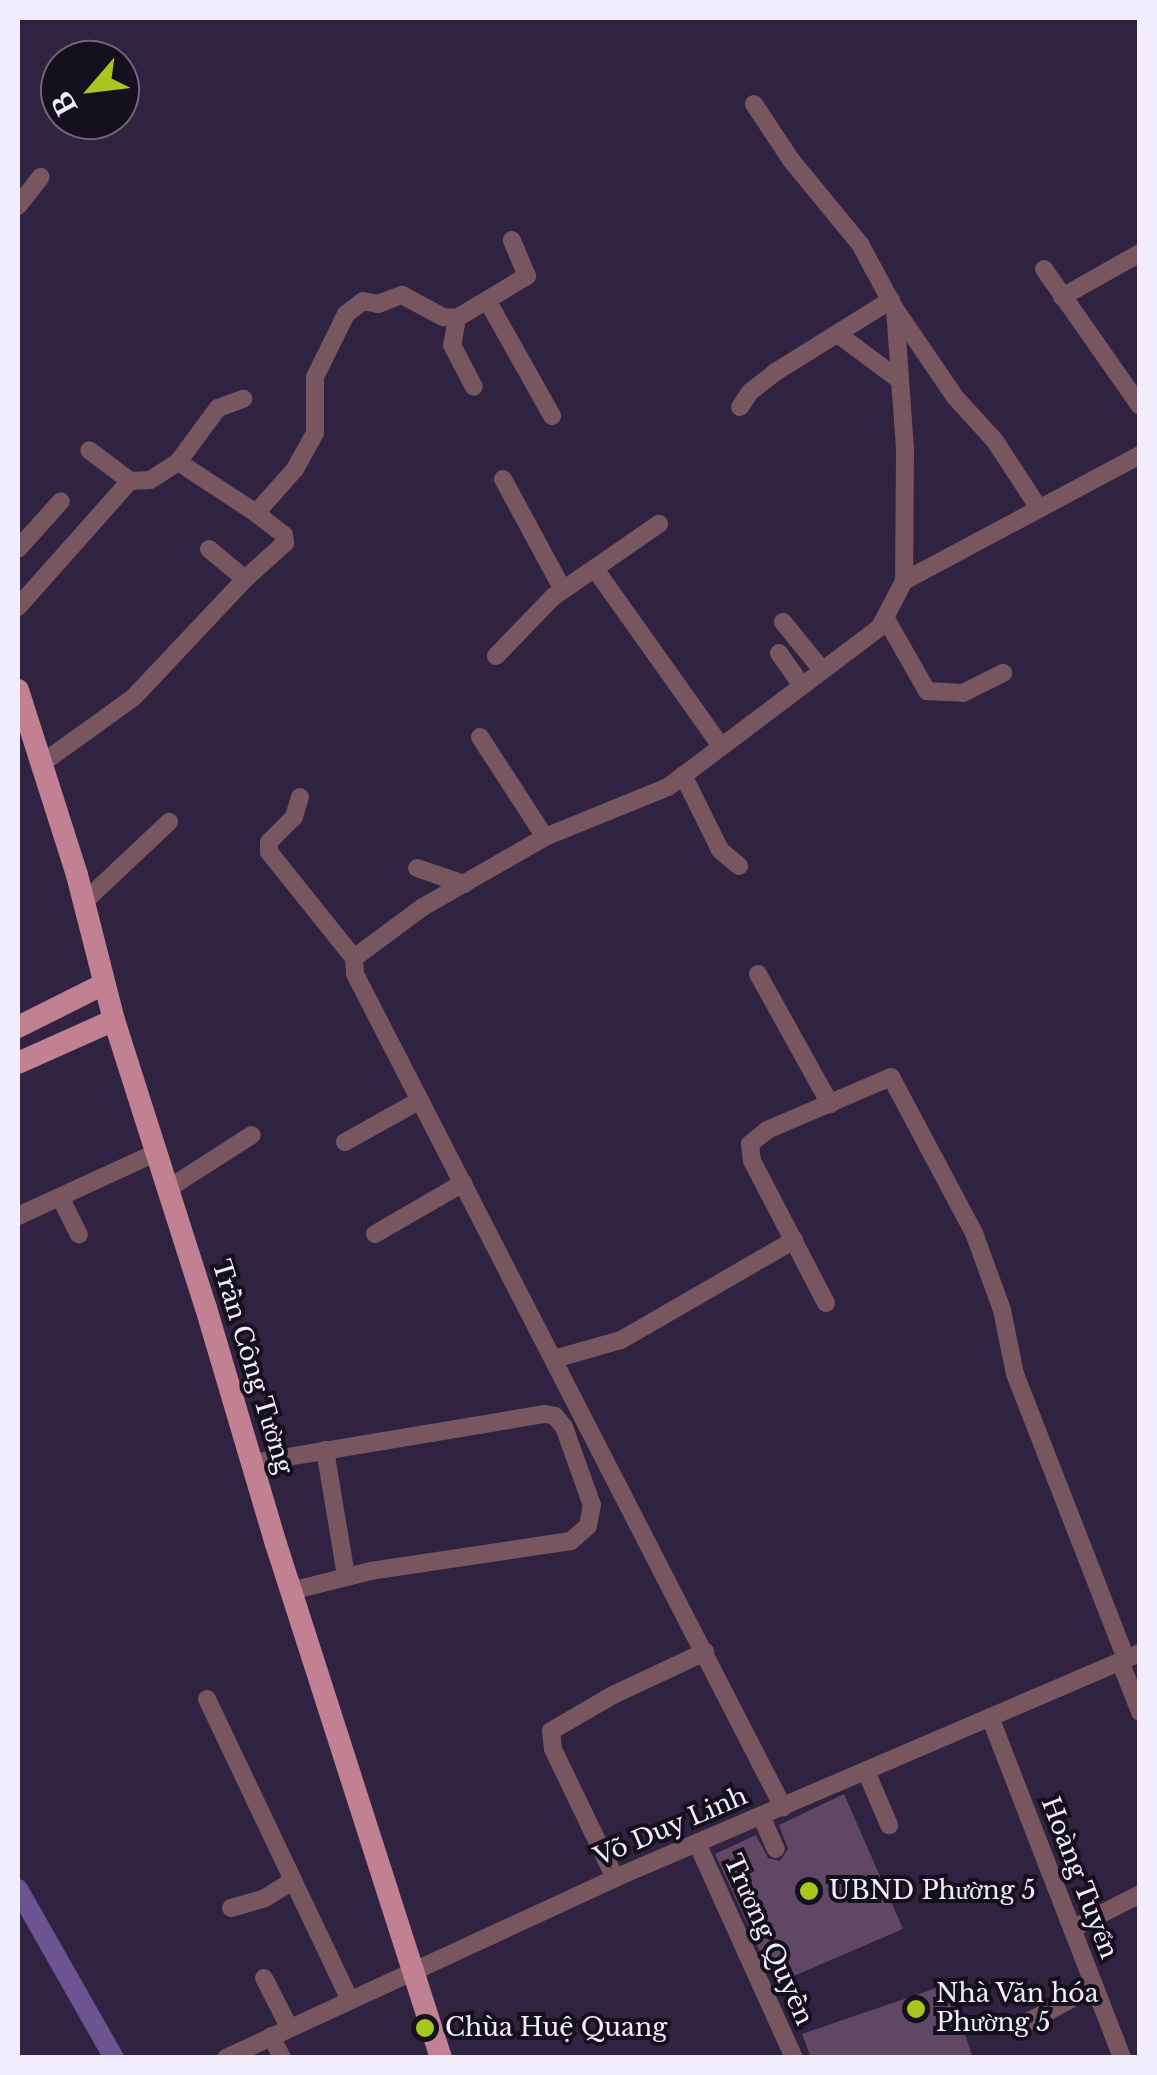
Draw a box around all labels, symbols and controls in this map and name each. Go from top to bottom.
north arrow [40,40,140,140]
text: B [44,85,86,121]
street label: Trần Công Tường [205,1256,299,1478]
street label: Võ Duy Linh [590,1781,752,1873]
street label: Hoàng Tuyển [1034,1792,1124,1964]
street label: Trương Quyền [717,1850,819,2030]
place label: UBND Phường 5 [829,1876,1036,1906]
marker: UBND Phường 5 [798,1880,820,1902]
place label: Nhà Văn hóa Phường 5 [936,1980,1100,2039]
marker: Nhà Văn hóa Phường 5 [905,1998,927,2020]
place label: Chùa Huệ Quang [445,2013,667,2043]
marker: Chùa Huệ Quang [414,2017,436,2039]

